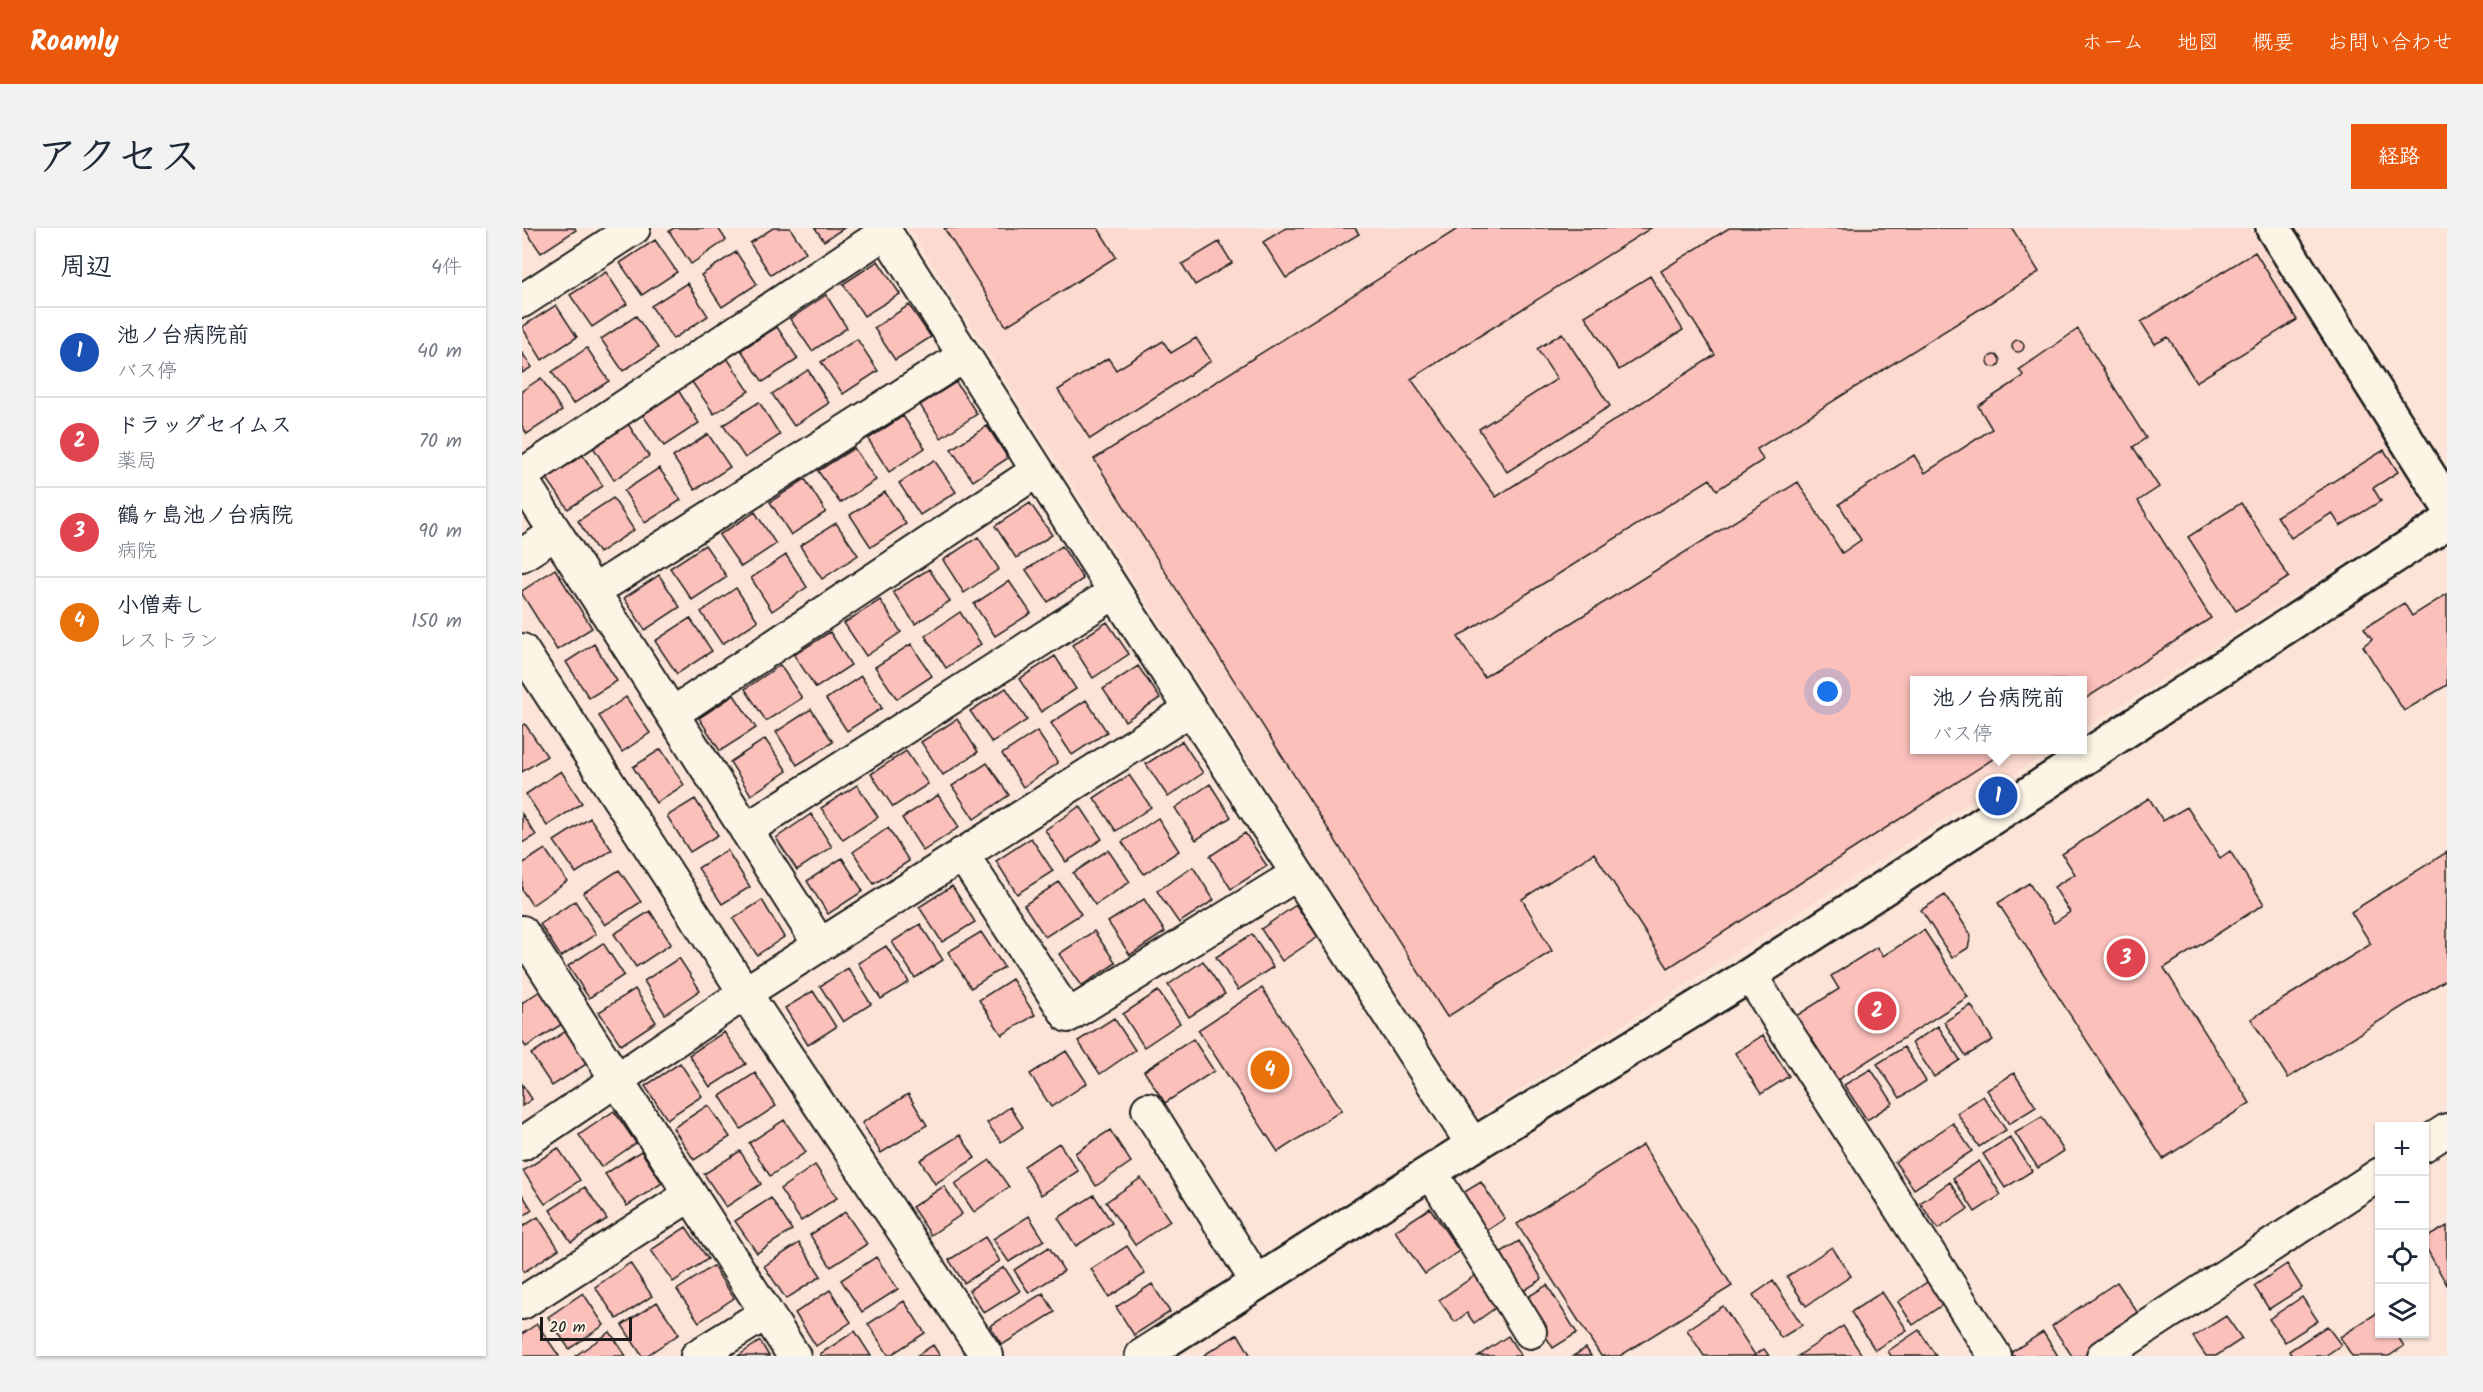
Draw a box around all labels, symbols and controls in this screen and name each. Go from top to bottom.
text: Roamly [30,20,119,65]
text: ホーム [2082,27,2144,60]
text: 地図 [2177,27,2219,60]
text: 概要 [2252,27,2294,60]
text: お問い合わせ [2327,27,2453,60]
button: 経路 [2351,124,2447,189]
text: アクセス [36,125,201,192]
text: 周辺 [60,247,112,289]
text: 4件 [431,252,462,284]
text: 池ノ台病院前 [117,319,249,354]
text: 1 [76,336,83,368]
text: 40 m [417,336,462,368]
text: バス停 [117,356,177,388]
text: ドラッグセイムス [117,409,292,444]
text: 2 [74,426,85,458]
text: 70 m [419,426,462,458]
text: 薬局 [117,446,157,478]
text: 鶴ヶ島池ノ台病院 [117,499,293,534]
text: 3 [74,516,85,548]
text: 90 m [418,516,462,548]
text: 病院 [117,536,157,568]
text: 小僧寿し [117,589,205,624]
text: 4 [74,606,85,638]
text: 150 m [411,606,462,638]
text: レストラン [117,626,219,658]
popup [1910,676,2087,754]
your location [1813,677,1842,706]
text: 池ノ台病院前 [1932,682,2065,717]
text: バス停 [1932,719,1992,751]
pin: 1 [1978,774,2018,818]
pin: 3 [2106,936,2146,980]
pin: 2 [1858,988,1896,1034]
pin: 4 [1250,1048,1290,1092]
map controls [2375,1122,2429,1338]
button: + [2375,1122,2429,1176]
button: − [2375,1176,2429,1230]
button: locate [2375,1230,2429,1284]
button: layers [2375,1284,2429,1338]
scale bar [540,1314,632,1342]
text: 20 m [549,1315,585,1340]

